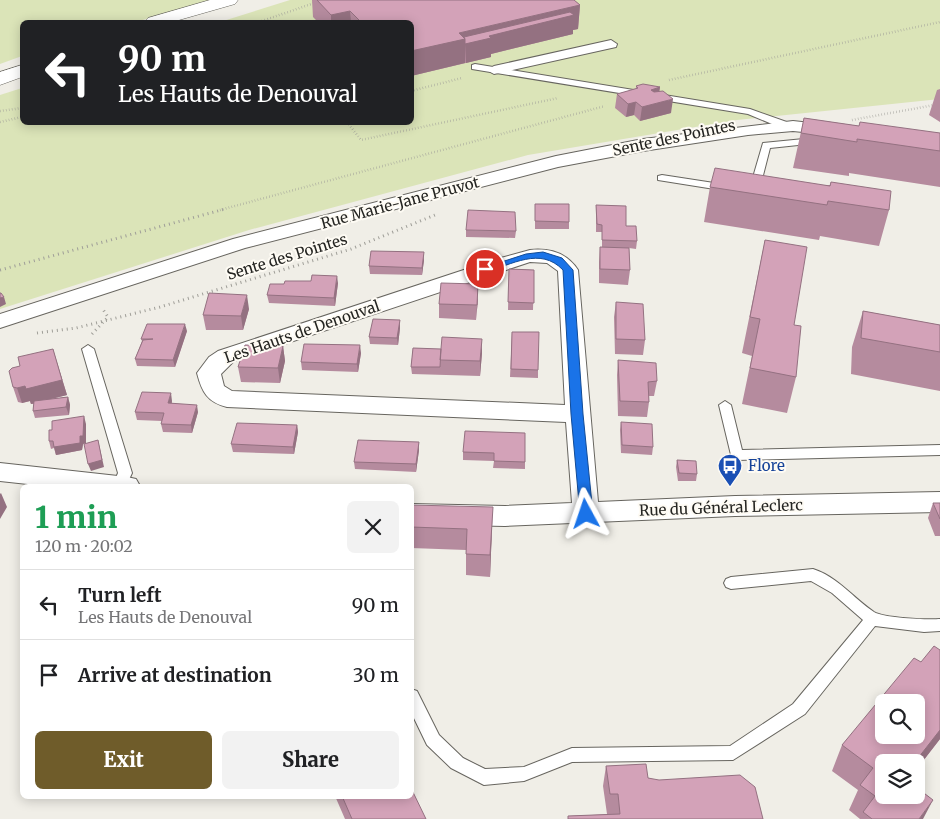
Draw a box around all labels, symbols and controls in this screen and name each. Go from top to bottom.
text: 90 m [118,37,206,81]
icon: left [35,40,100,105]
text: Les Hauts de Denouval [118,80,358,108]
street label: Sente des Pointes [611,115,737,160]
street label: Rue Marie-Jane Pruvot [319,172,481,233]
street label: Sente des Pointes [224,229,349,284]
pin [464,248,506,290]
icon: arrive [471,255,499,283]
street label: Les Hauts de Denouval [222,296,382,367]
bus stop icon: Flore [717,453,743,487]
place label: Flore [748,456,785,475]
position arrow [559,487,611,539]
street label: Rue du Général Leclerc [639,495,804,520]
text: 1 min [35,498,117,536]
button: close [347,501,399,553]
text: 120 m · 20:02 [35,536,133,556]
text: Turn left [78,583,162,607]
icon: left [35,591,63,619]
text: 90 m [352,593,399,617]
text: Les Hauts de Denouval [78,607,252,627]
icon: arrive [35,661,63,689]
text: Arrive at destination [78,663,272,687]
text: 30 m [353,663,399,687]
map controls [875,694,925,804]
button: search [875,694,925,744]
button: Exit [35,731,212,789]
button: Share [222,731,399,789]
button: layers [875,754,925,804]

